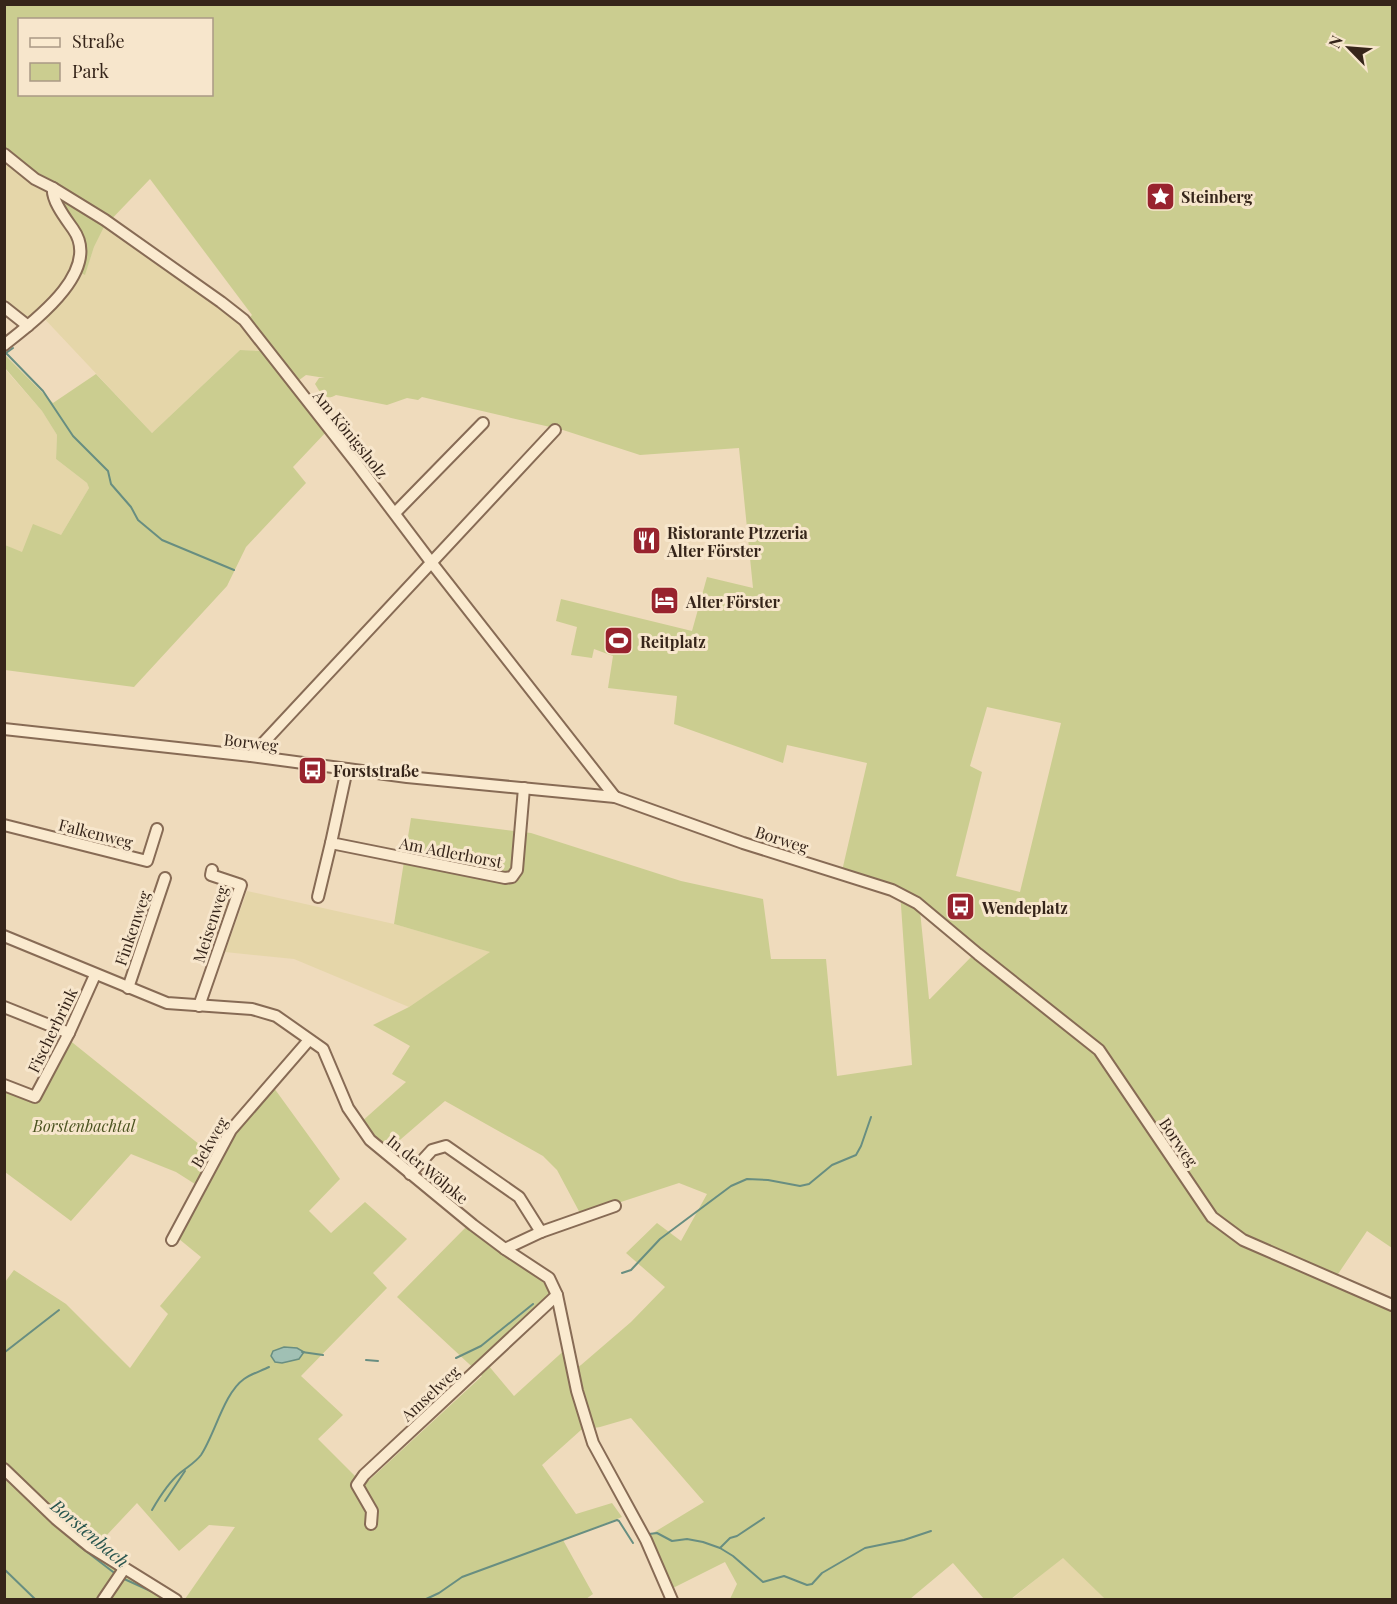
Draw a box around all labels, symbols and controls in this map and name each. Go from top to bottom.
legend [18,18,213,96]
north arrow [1319,18,1379,78]
text: Straße [72,29,125,53]
text: N [1323,31,1347,51]
text: Park [72,59,109,83]
place icon: Steinberg [1144,180,1176,212]
place label: Steinberg [1181,186,1253,207]
street label: Am Königsholz [308,385,393,483]
place label: Ristorante Ptzzeria Alter Förster [666,522,809,561]
restaurant icon: Ristorante Ptzzeria Alter Förster [630,525,662,557]
hotel icon: Alter Förster [649,585,681,617]
place label: Alter Förster [685,591,781,612]
sports icon: Reitplatz [603,625,635,657]
place label: Reitplatz [640,631,706,652]
street label: Borweg [223,728,280,756]
bus stop icon: Forststraße [296,754,328,786]
place label: Forststraße [333,760,419,781]
street label: Falkenweg [57,814,136,853]
street label: Borweg [753,821,812,858]
street label: Am Adlerhorst [397,832,505,872]
street label: Meisenweg [188,882,232,965]
street label: Finkenweg [109,887,155,968]
bus stop icon: Wendeplatz [945,891,977,923]
place label: Wendeplatz [981,897,1068,918]
street label: Fischerbrink [22,984,82,1076]
street label: Bekweg [186,1112,233,1171]
street label: Borweg [1155,1114,1203,1171]
park label: Borstenbachtal [32,1115,136,1136]
street label: In der Wölpke [383,1130,473,1208]
street label: Amselweg [395,1360,464,1426]
water label: Borstenbach [45,1493,134,1573]

